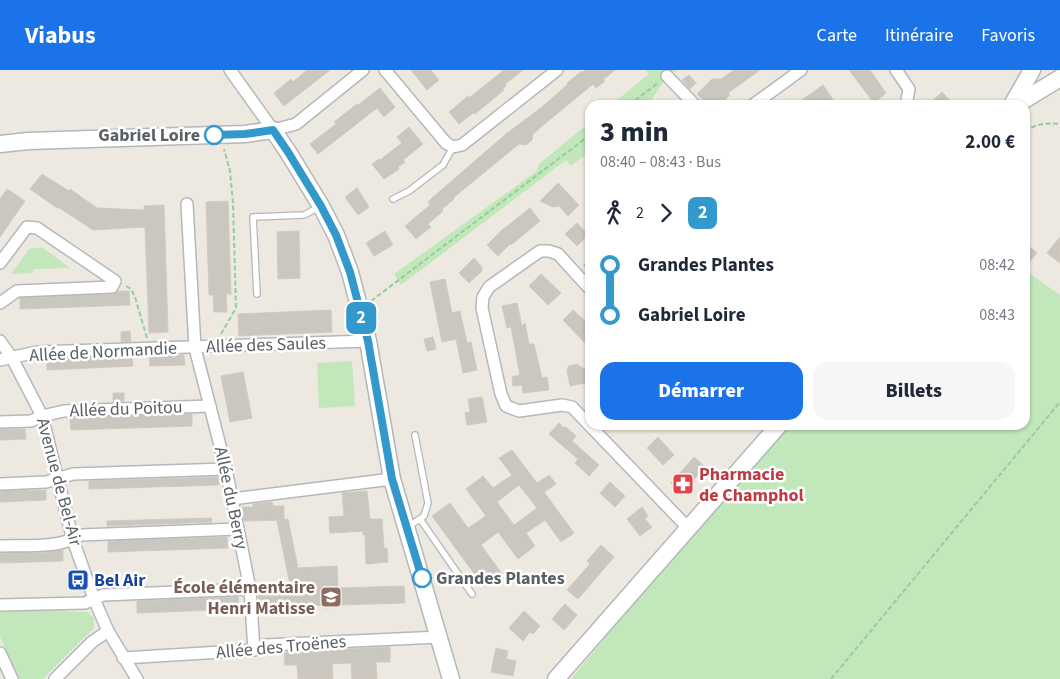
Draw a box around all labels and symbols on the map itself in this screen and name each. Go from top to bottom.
place label: Gabriel Loire [98,123,200,148]
marker: Gabriel Loire [204,125,224,145]
line badge: 2 [345,302,377,334]
street label: Allée des Saules [206,330,326,360]
street label: Allée de Normandie [29,336,178,368]
street label: Allée du Poitou [69,395,183,423]
street label: Avenue de Bel-Air [30,415,88,550]
street label: Allée du Berry [208,444,254,552]
place label: Pharmacie de Champhol [699,462,804,508]
pharmacy icon: Pharmacie de Champhol [671,472,695,496]
place label: Grandes Plantes [436,566,565,591]
bus stop icon: Bel Air [66,568,90,592]
place label: Bel Air [94,568,146,593]
marker: Grandes Plantes [412,568,432,588]
place label: École élémentaire Henri Matisse [173,575,315,621]
school or university icon: École élémentaire Henri Matisse [319,585,343,609]
street label: Allée des Troënes [215,629,347,665]

